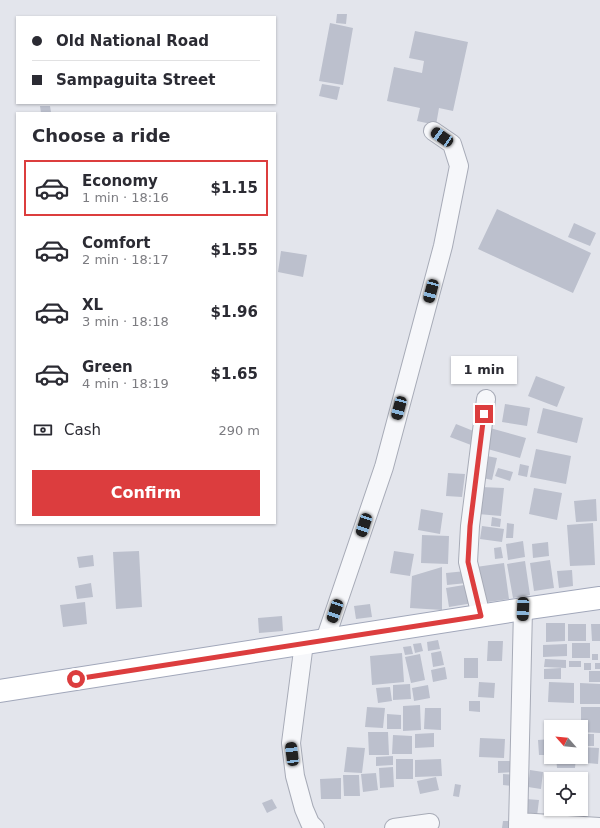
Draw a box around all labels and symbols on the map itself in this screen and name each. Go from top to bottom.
car [429,125,455,149]
car [422,278,440,304]
callout: 1 min [451,356,517,384]
car [390,395,408,421]
route end [475,405,493,423]
car [355,512,373,538]
car [517,597,529,621]
car [325,598,345,624]
route start [67,670,85,688]
north arrow [544,720,588,764]
car [285,741,299,767]

